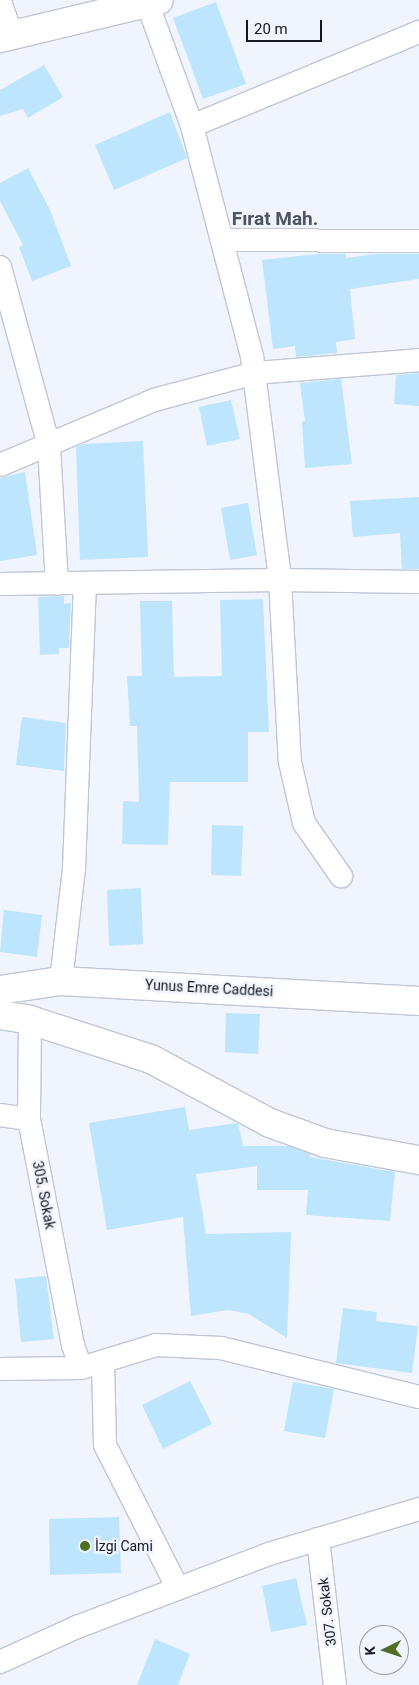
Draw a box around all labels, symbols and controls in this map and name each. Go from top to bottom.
scale bar [249,10,325,42]
text: 20 m [254,20,288,38]
district label: Fırat Mah. [232,208,318,230]
street label: Yunus Emre Caddesi [144,976,274,1000]
street label: 305. Sokak [29,1160,59,1230]
place label: İzgi Cami [95,1538,153,1554]
marker: İzgi Cami [79,1540,91,1552]
street label: 307. Sokak [314,1577,340,1647]
north arrow [359,1625,409,1675]
text: K [362,1646,378,1656]

